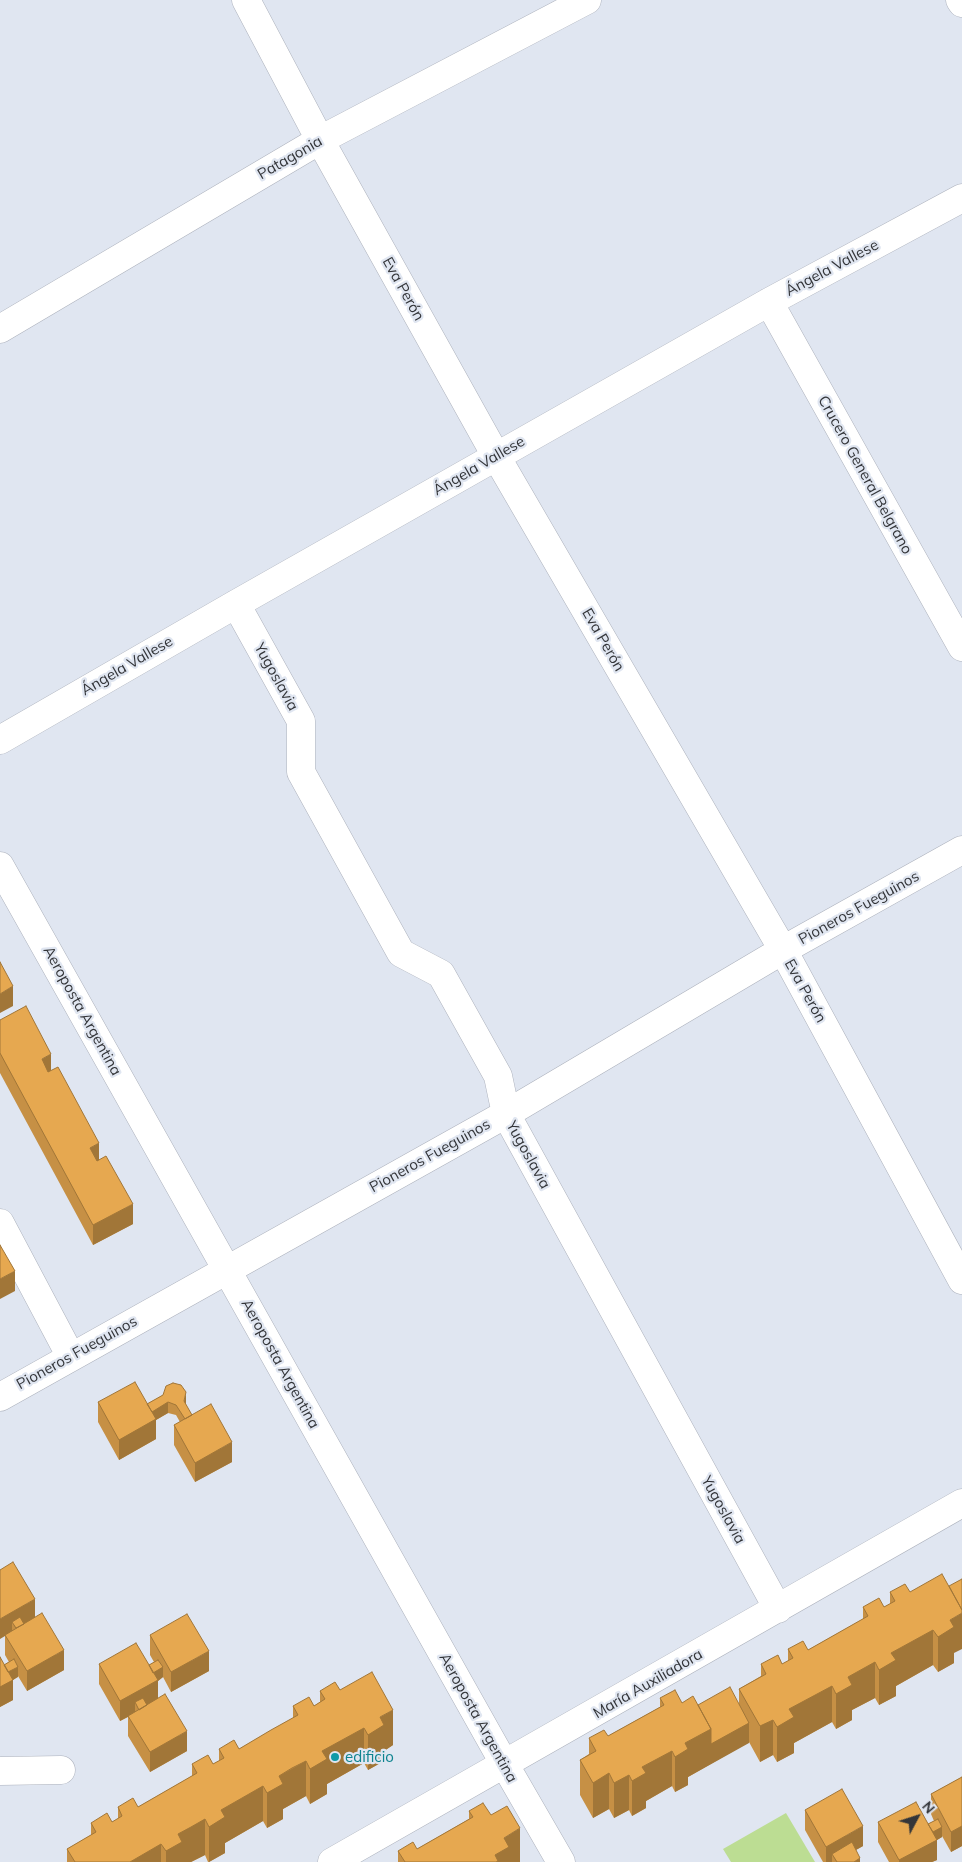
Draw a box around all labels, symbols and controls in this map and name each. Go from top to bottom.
street label: Patagonia [254,132,326,184]
street label: Ángela Vallese [782,236,882,300]
street label: Eva Perón [378,254,428,324]
street label: Crucero General Belgrano [814,393,916,557]
street label: Ángela Vallese [430,432,528,500]
street label: Eva Perón [578,605,628,675]
street label: Ángela Vallese [78,632,176,700]
street label: Yugoslavia [250,640,302,714]
street label: Pioneros Fueguinos [795,867,923,949]
street label: Aeroposta Argentina [39,943,125,1079]
street label: Eva Perón [780,956,830,1026]
street label: Pioneros Fueguinos [366,1115,494,1197]
street label: Yugoslavia [502,1118,554,1192]
street label: Aeroposta Argentina [237,1296,323,1432]
street label: Pioneros Fueguinos [13,1312,141,1394]
street label: Yugoslavia [697,1473,749,1547]
street label: María Auxiliadora [590,1645,706,1723]
street label: Aeroposta Argentina [435,1650,521,1786]
place label: edificio [345,1748,394,1766]
marker: edificio [329,1751,341,1763]
north arrow [892,1792,942,1842]
text: N [918,1798,939,1817]

